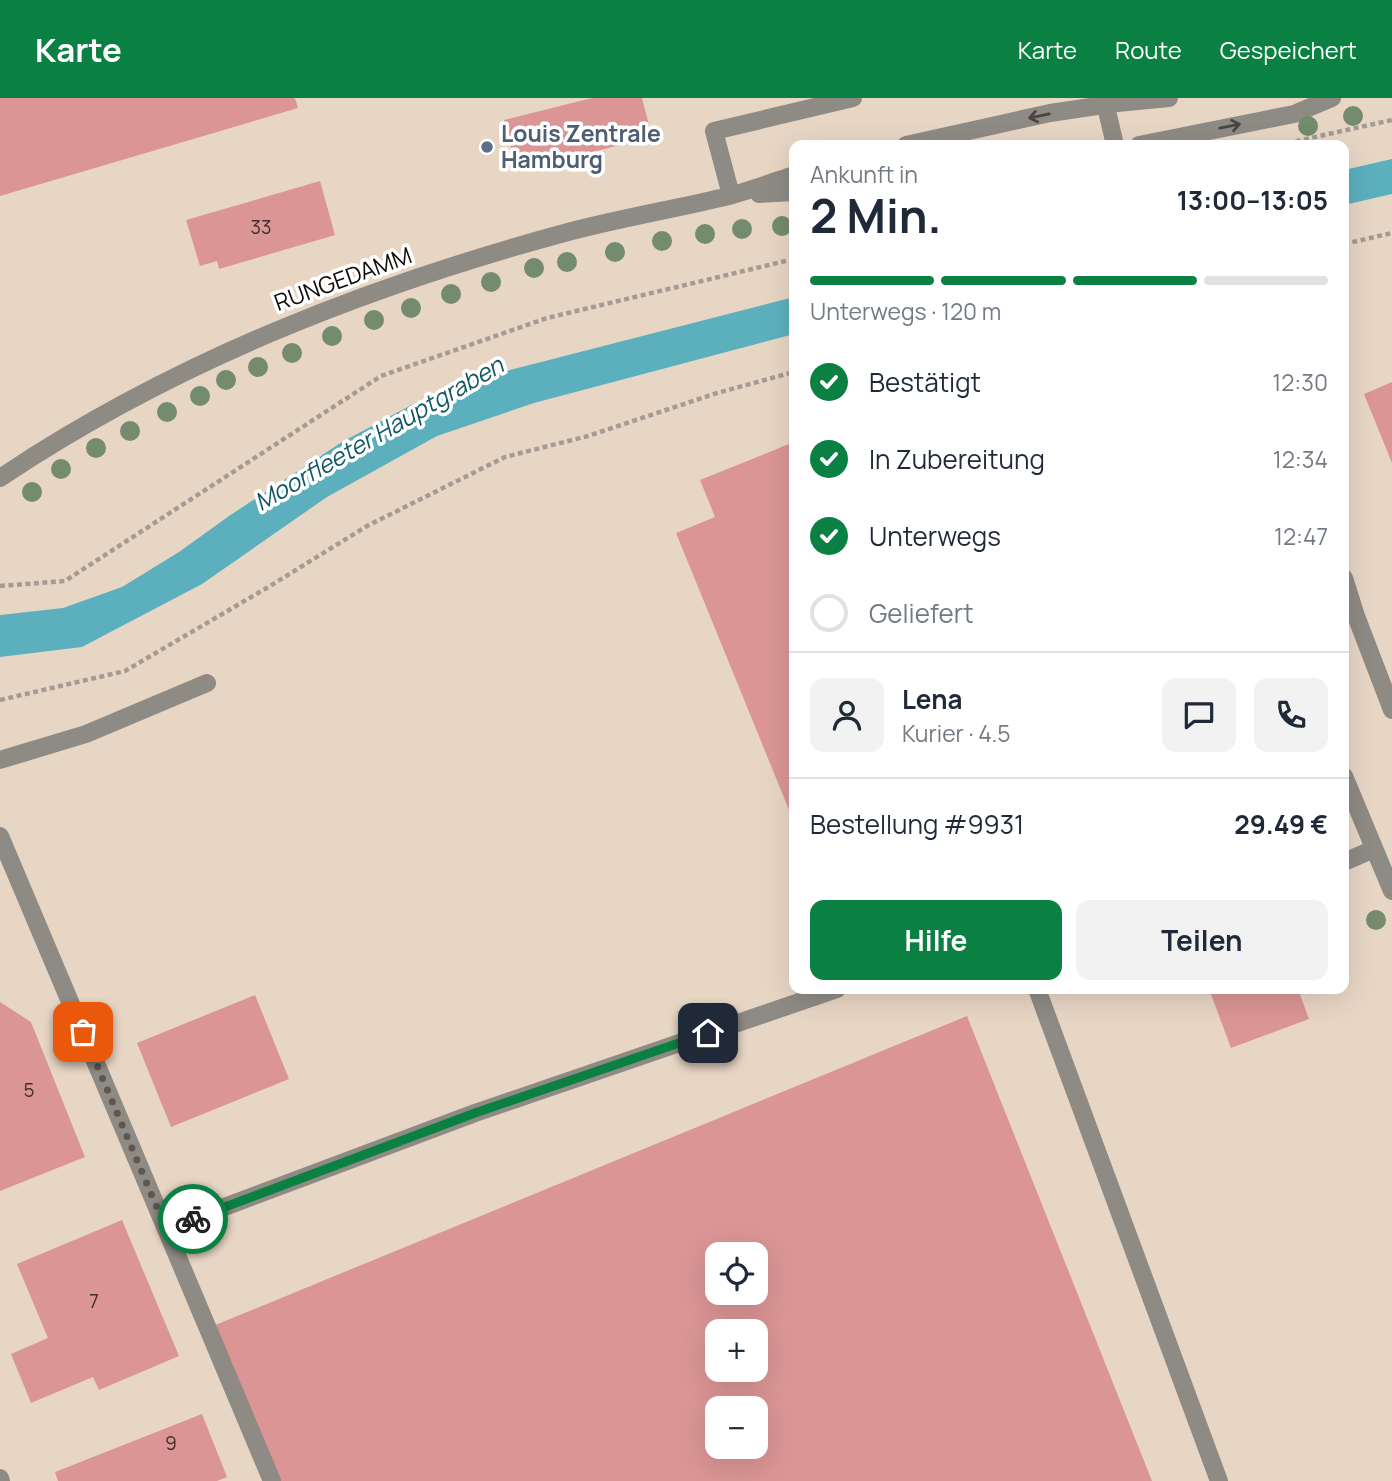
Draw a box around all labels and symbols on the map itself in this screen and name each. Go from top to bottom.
one-way arrow [1028,110,1051,123]
place label: Louis Zentrale Hamburg [501,117,661,175]
one-way arrow [1218,119,1241,133]
marker: Louis Zentrale Hamburg [479,139,495,155]
house number: 33 [250,214,272,240]
street label: RUNGEDAMM [270,238,416,318]
water label: Moorfleeter Hauptgraben [248,347,509,518]
pin [53,1002,113,1062]
pin [678,1003,738,1063]
house number: 5 [24,1077,35,1103]
courier [158,1184,228,1254]
house number: 7 [89,1288,99,1314]
house number: 9 [165,1430,177,1456]

